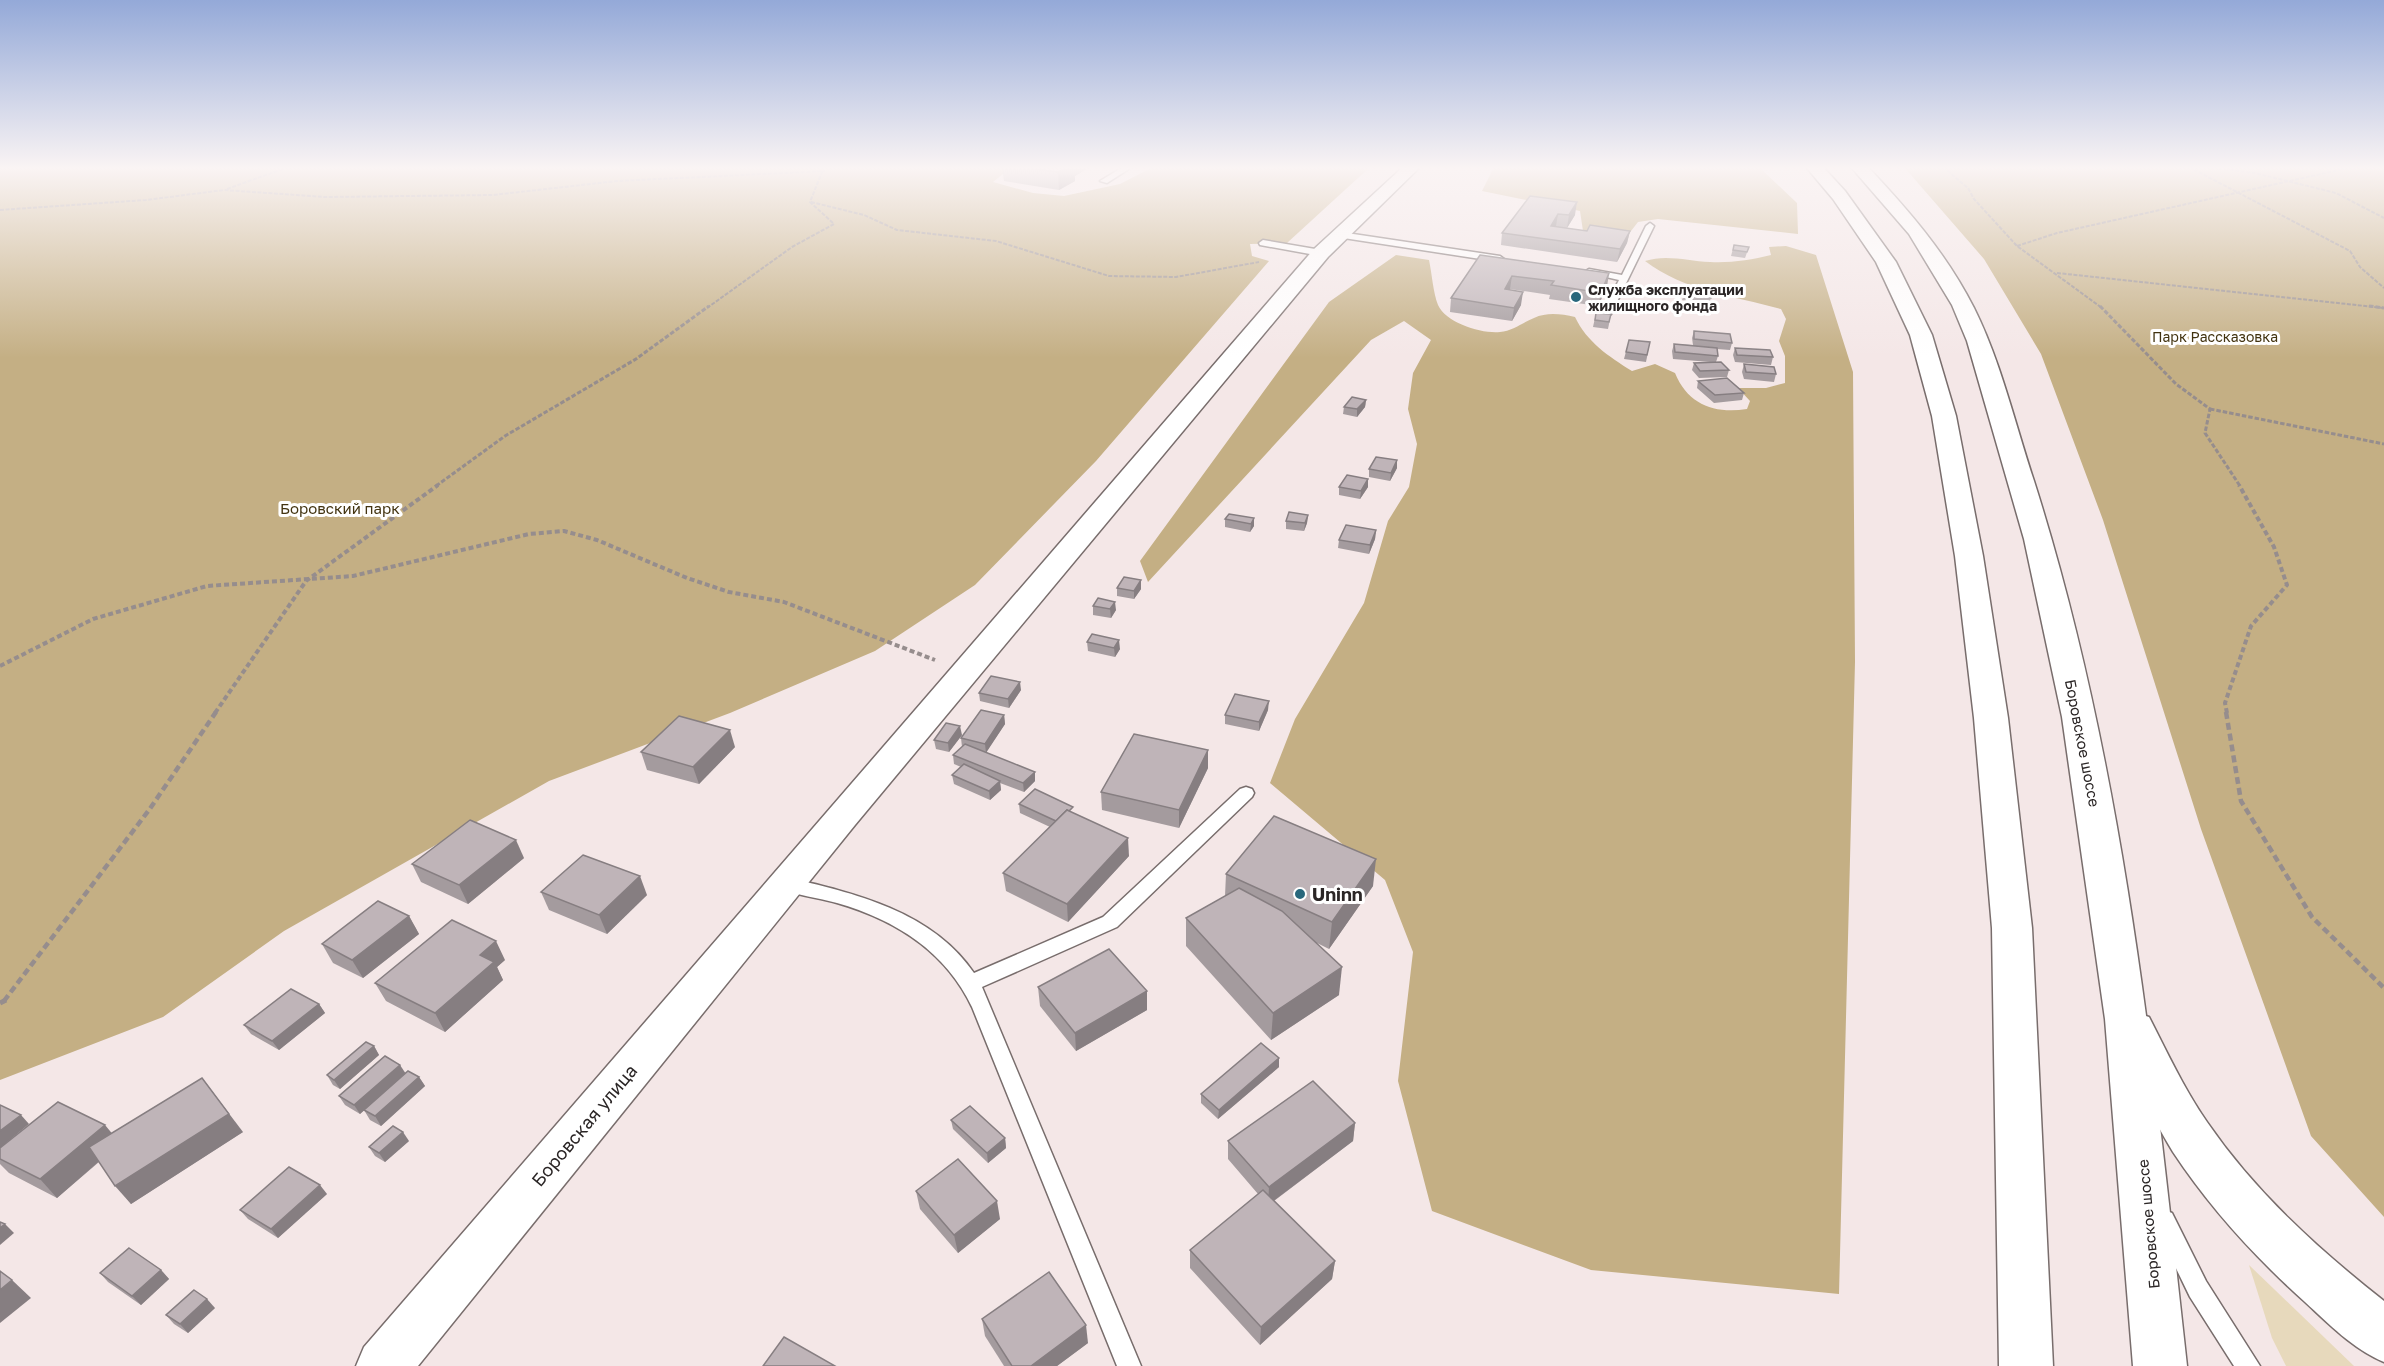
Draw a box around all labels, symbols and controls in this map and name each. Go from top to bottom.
place label: Служба эксплуатации жилищного фонда [1588,281,1743,314]
marker: Служба эксплуатации жилищного фонда [1569,290,1583,304]
park label: Парк Рассказовка [2152,328,2278,345]
park label: Боровский парк [280,499,400,517]
street label: Боровское шоссе [2062,678,2104,809]
place label: Uninn [1312,883,1363,905]
marker: Uninn [1293,887,1307,901]
street label: Боровская улица [527,1060,641,1190]
street label: Боровское шоссе [2133,1158,2163,1289]

